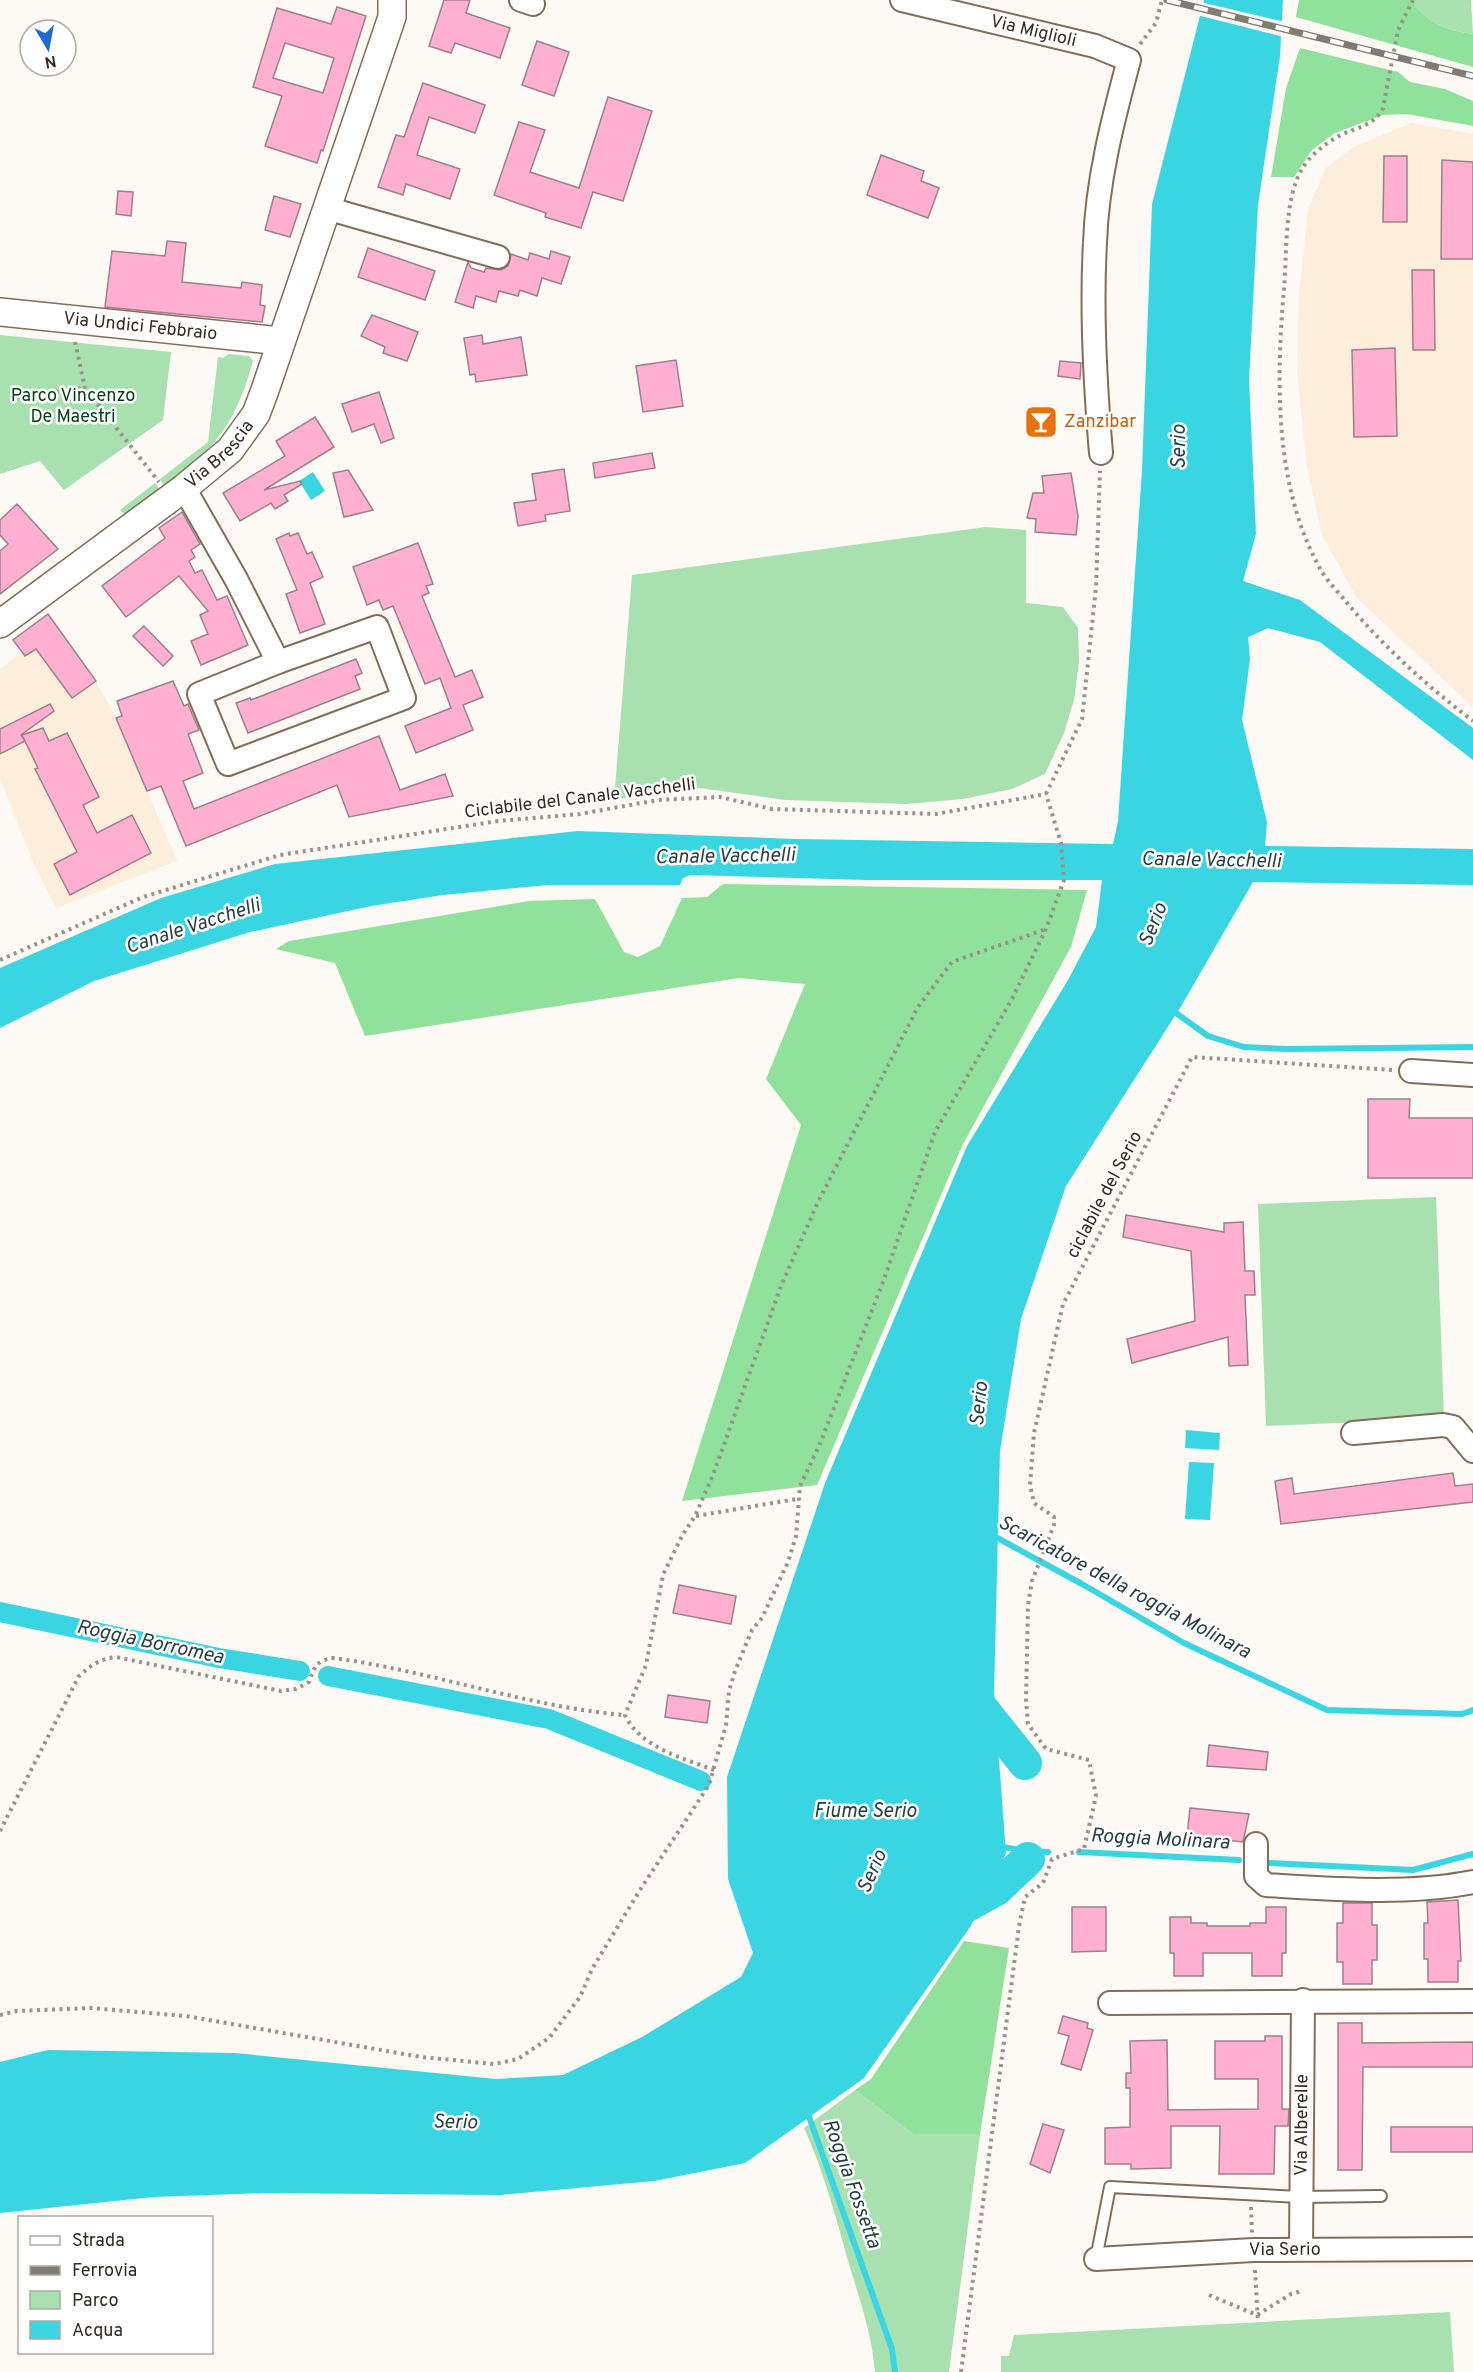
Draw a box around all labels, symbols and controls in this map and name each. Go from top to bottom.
street label: Via Miglioli [988,10,1079,53]
north arrow [18,18,78,78]
text: N [43,50,58,72]
street label: Via Undici Febbraio [62,307,218,346]
park label: Parco Vincenzo De Maestri [11,385,135,429]
bar icon: Zanzibar [1023,404,1059,440]
place label: Zanzibar [1064,411,1136,434]
street label: Via Brescia [180,416,259,494]
water label: Serio [1167,424,1193,469]
street label: Ciclabile del Canale Vacchelli [463,773,697,825]
water label: Canale Vacchelli [655,843,796,871]
water label: Canale Vacchelli [1141,847,1282,875]
water label: Canale Vacchelli [122,893,265,961]
water label: Serio [1134,899,1175,951]
street label: ciclabile del Serio [1062,1127,1148,1263]
water label: Serio [965,1380,995,1428]
water label: Scaricatore della roggia Molinara [993,1510,1255,1666]
water label: Roggia Borromea [74,1615,227,1671]
water label: Fiume Serio [814,1799,917,1825]
water label: Roggia Molinara [1090,1823,1231,1857]
water label: Serio [852,1846,894,1898]
street label: Via Alberelle [1290,2074,1314,2176]
water label: Serio [432,2110,478,2136]
water label: Roggia Fossetta [816,2116,887,2253]
legend [18,2216,213,2354]
text: Strada [72,2230,125,2253]
street label: Via Serio [1249,2238,1321,2262]
text: Ferrovia [72,2260,137,2283]
text: Parco [72,2290,118,2313]
text: Acqua [72,2320,123,2343]

